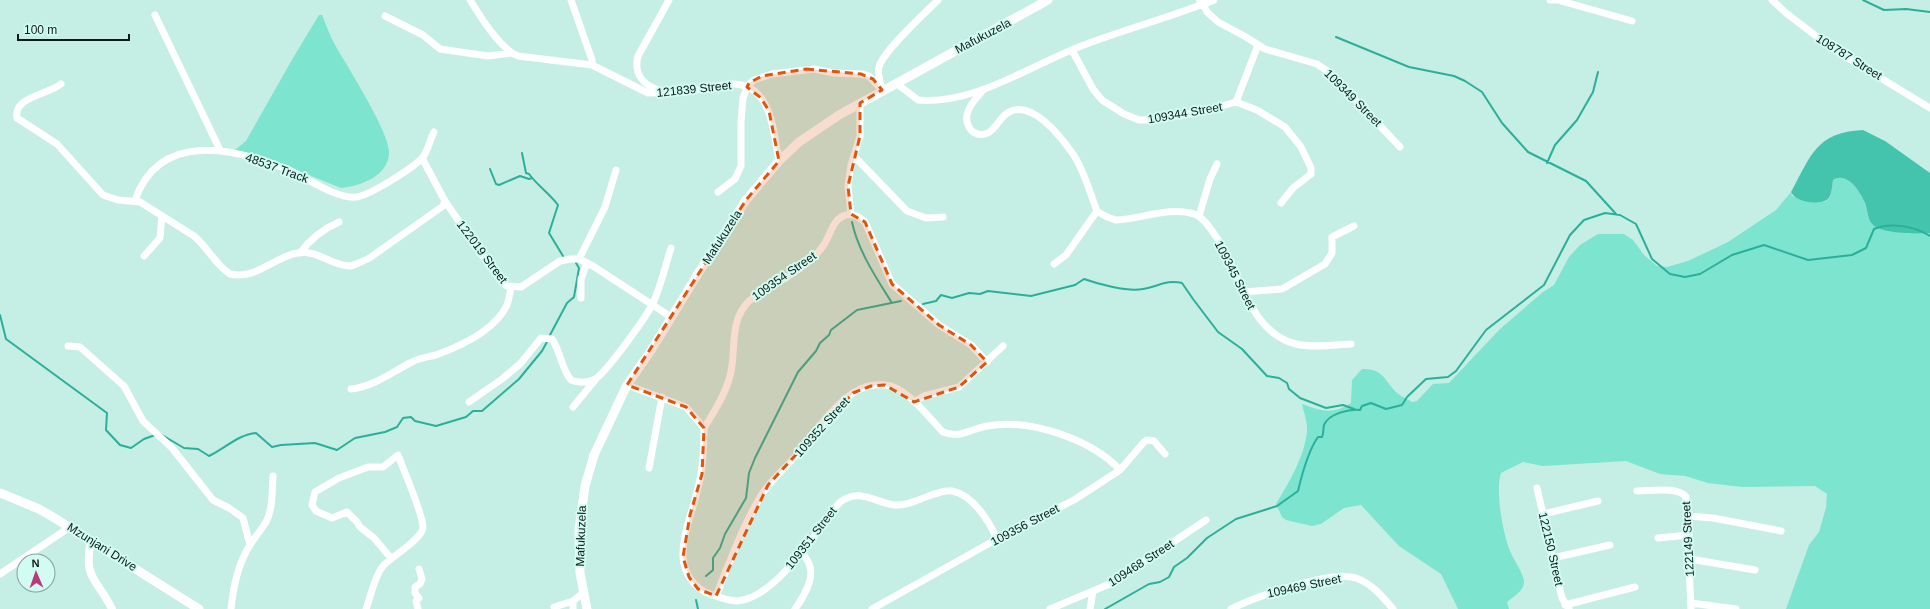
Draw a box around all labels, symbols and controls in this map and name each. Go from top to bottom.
street label: Mafukuzela [953,15,1014,57]
scale bar [18,16,129,42]
text: 100 m [24,23,57,37]
street label: 108787 Street [1813,31,1885,83]
street label: 109349 Street [1321,66,1385,130]
street label: 121839 Street [656,78,733,100]
street label: 109344 Street [1147,99,1224,126]
street label: 48537 Track [244,150,311,186]
street label: Mafukuzela [699,207,745,267]
street label: 122019 Street [454,218,511,287]
street label: 109345 Street [1212,238,1259,312]
street label: 109354 Street [749,248,819,303]
street label: 109352 Street [792,394,853,460]
street label: 122149 Street [1679,500,1697,577]
street label: 109356 Street [988,501,1062,549]
street label: 109351 Street [782,503,840,572]
street label: Mafukuzela [573,505,589,567]
street label: 122150 Street [1536,511,1566,588]
street label: Mzunjani Drive [65,520,140,574]
street label: 109468 Street [1106,536,1177,589]
north arrow [16,553,56,593]
text: N [31,557,40,569]
street label: 109469 Street [1266,571,1343,601]

